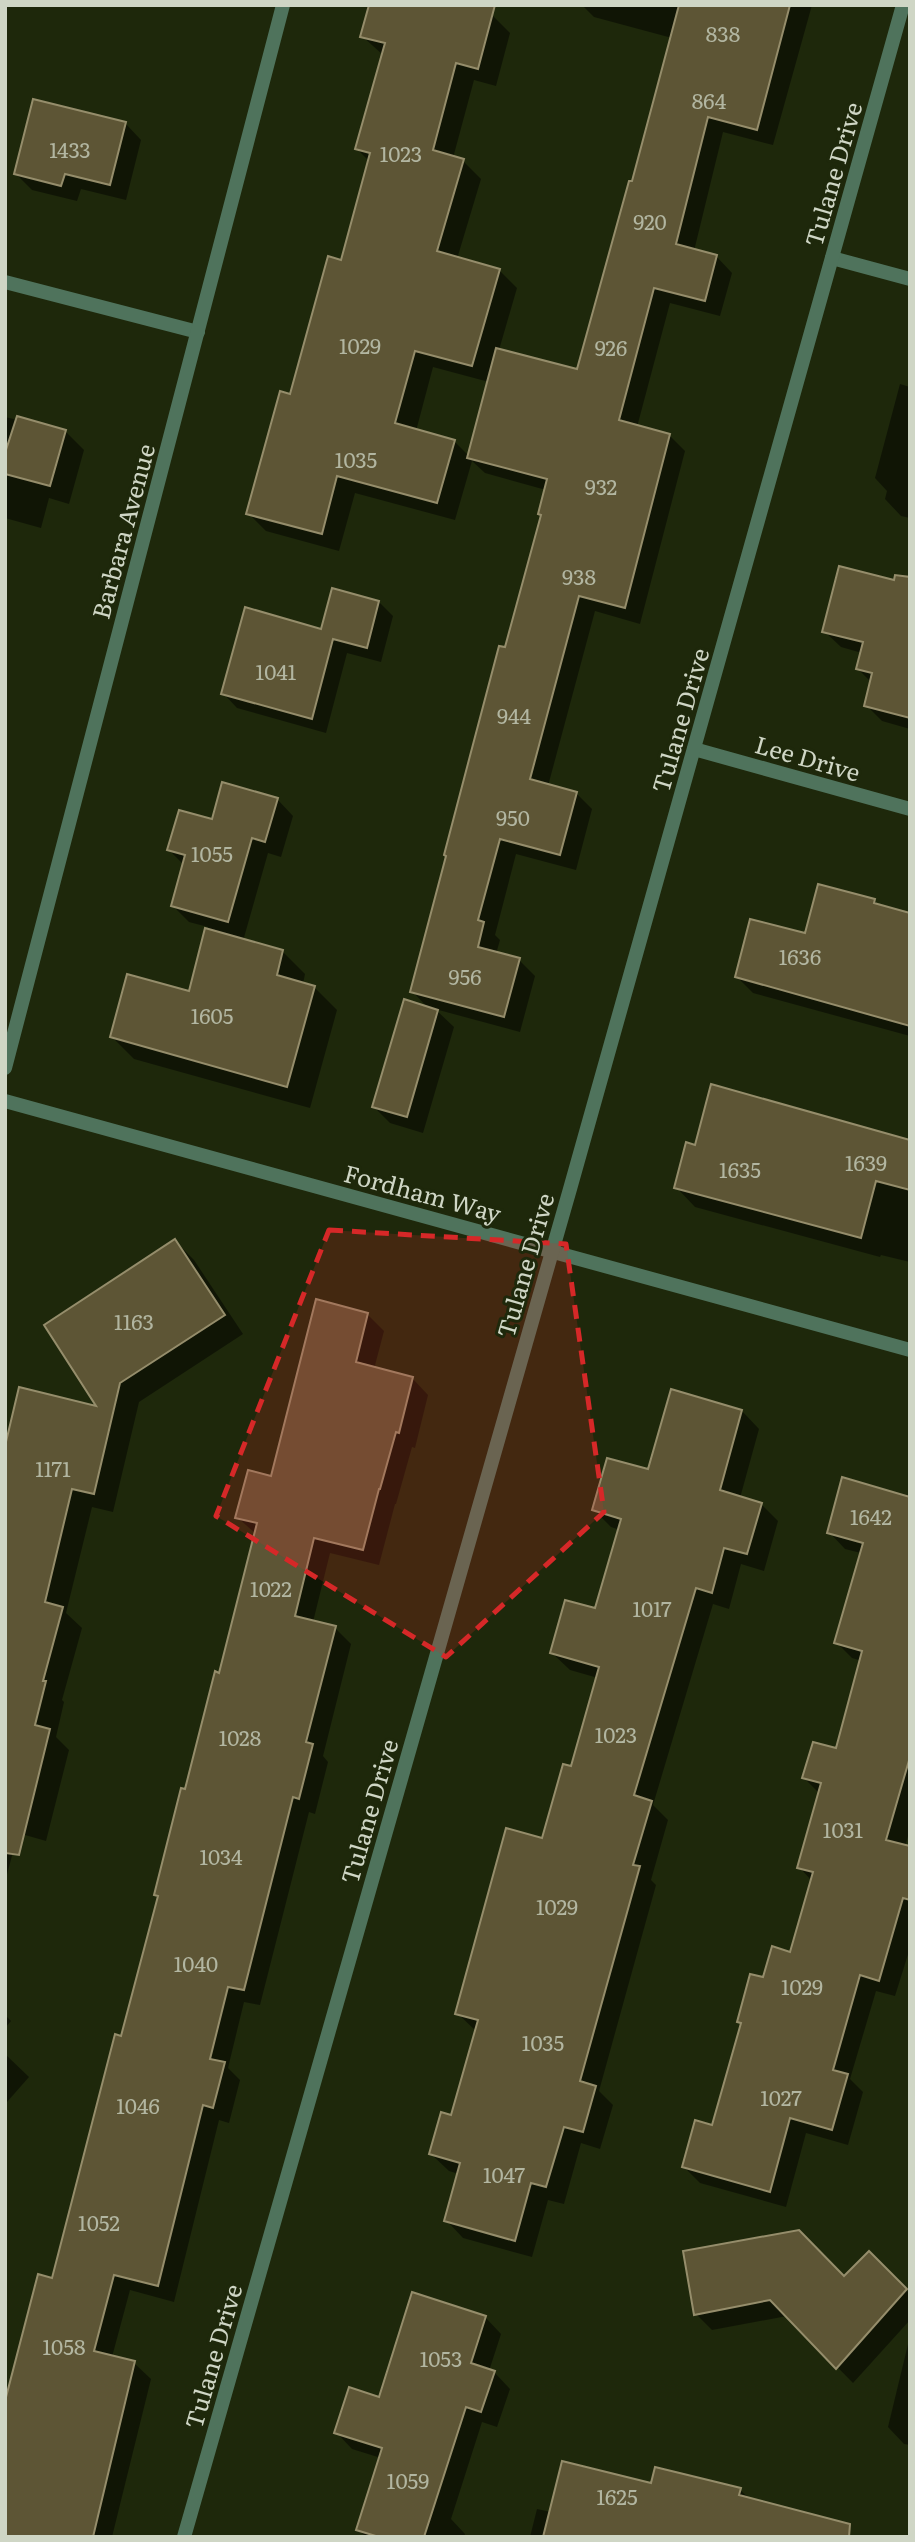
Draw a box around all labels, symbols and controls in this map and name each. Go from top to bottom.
house number: 838 [706,17,740,48]
house number: 864 [692,84,727,115]
street label: Tulane Drive [795,97,869,251]
house number: 1433 [49,133,91,164]
house number: 1023 [380,137,422,168]
house number: 920 [633,205,667,236]
house number: 1029 [339,329,381,360]
house number: 926 [595,331,627,362]
street label: Barbara Avenue [82,440,162,622]
house number: 1035 [335,443,377,474]
house number: 932 [585,470,617,501]
house number: 938 [562,560,596,591]
street label: Tulane Drive [642,643,716,797]
house number: 1041 [256,655,297,686]
house number: 944 [497,699,531,730]
street label: Lee Drive [751,725,865,789]
house number: 950 [496,801,530,832]
house number: 1055 [191,837,233,868]
house number: 1636 [779,940,821,971]
house number: 956 [449,960,481,991]
house number: 1605 [191,999,233,1030]
house number: 1639 [845,1146,887,1177]
house number: 1635 [719,1153,761,1184]
street label: Fordham Way [341,1154,506,1230]
street label: Tulane Drive [487,1188,561,1342]
house number: 1163 [114,1305,154,1336]
house number: 1171 [35,1452,71,1483]
house number: 1642 [850,1500,892,1531]
house number: 1022 [250,1572,292,1603]
house number: 1017 [632,1592,672,1623]
house number: 1023 [595,1718,637,1749]
house number: 1028 [219,1721,261,1752]
street label: Tulane Drive [331,1734,405,1888]
house number: 1031 [823,1813,864,1844]
house number: 1034 [199,1840,243,1871]
house number: 1029 [536,1890,578,1921]
house number: 1040 [174,1947,218,1978]
house number: 1029 [781,1970,823,2001]
house number: 1035 [522,2026,564,2057]
house number: 1027 [760,2081,802,2112]
house number: 1046 [116,2089,160,2120]
house number: 1047 [483,2158,525,2189]
house number: 1052 [78,2206,120,2237]
street label: Tulane Drive [175,2279,249,2433]
house number: 1058 [43,2330,85,2361]
house number: 1053 [420,2342,462,2373]
house number: 1059 [387,2464,429,2495]
house number: 1625 [596,2480,638,2511]

